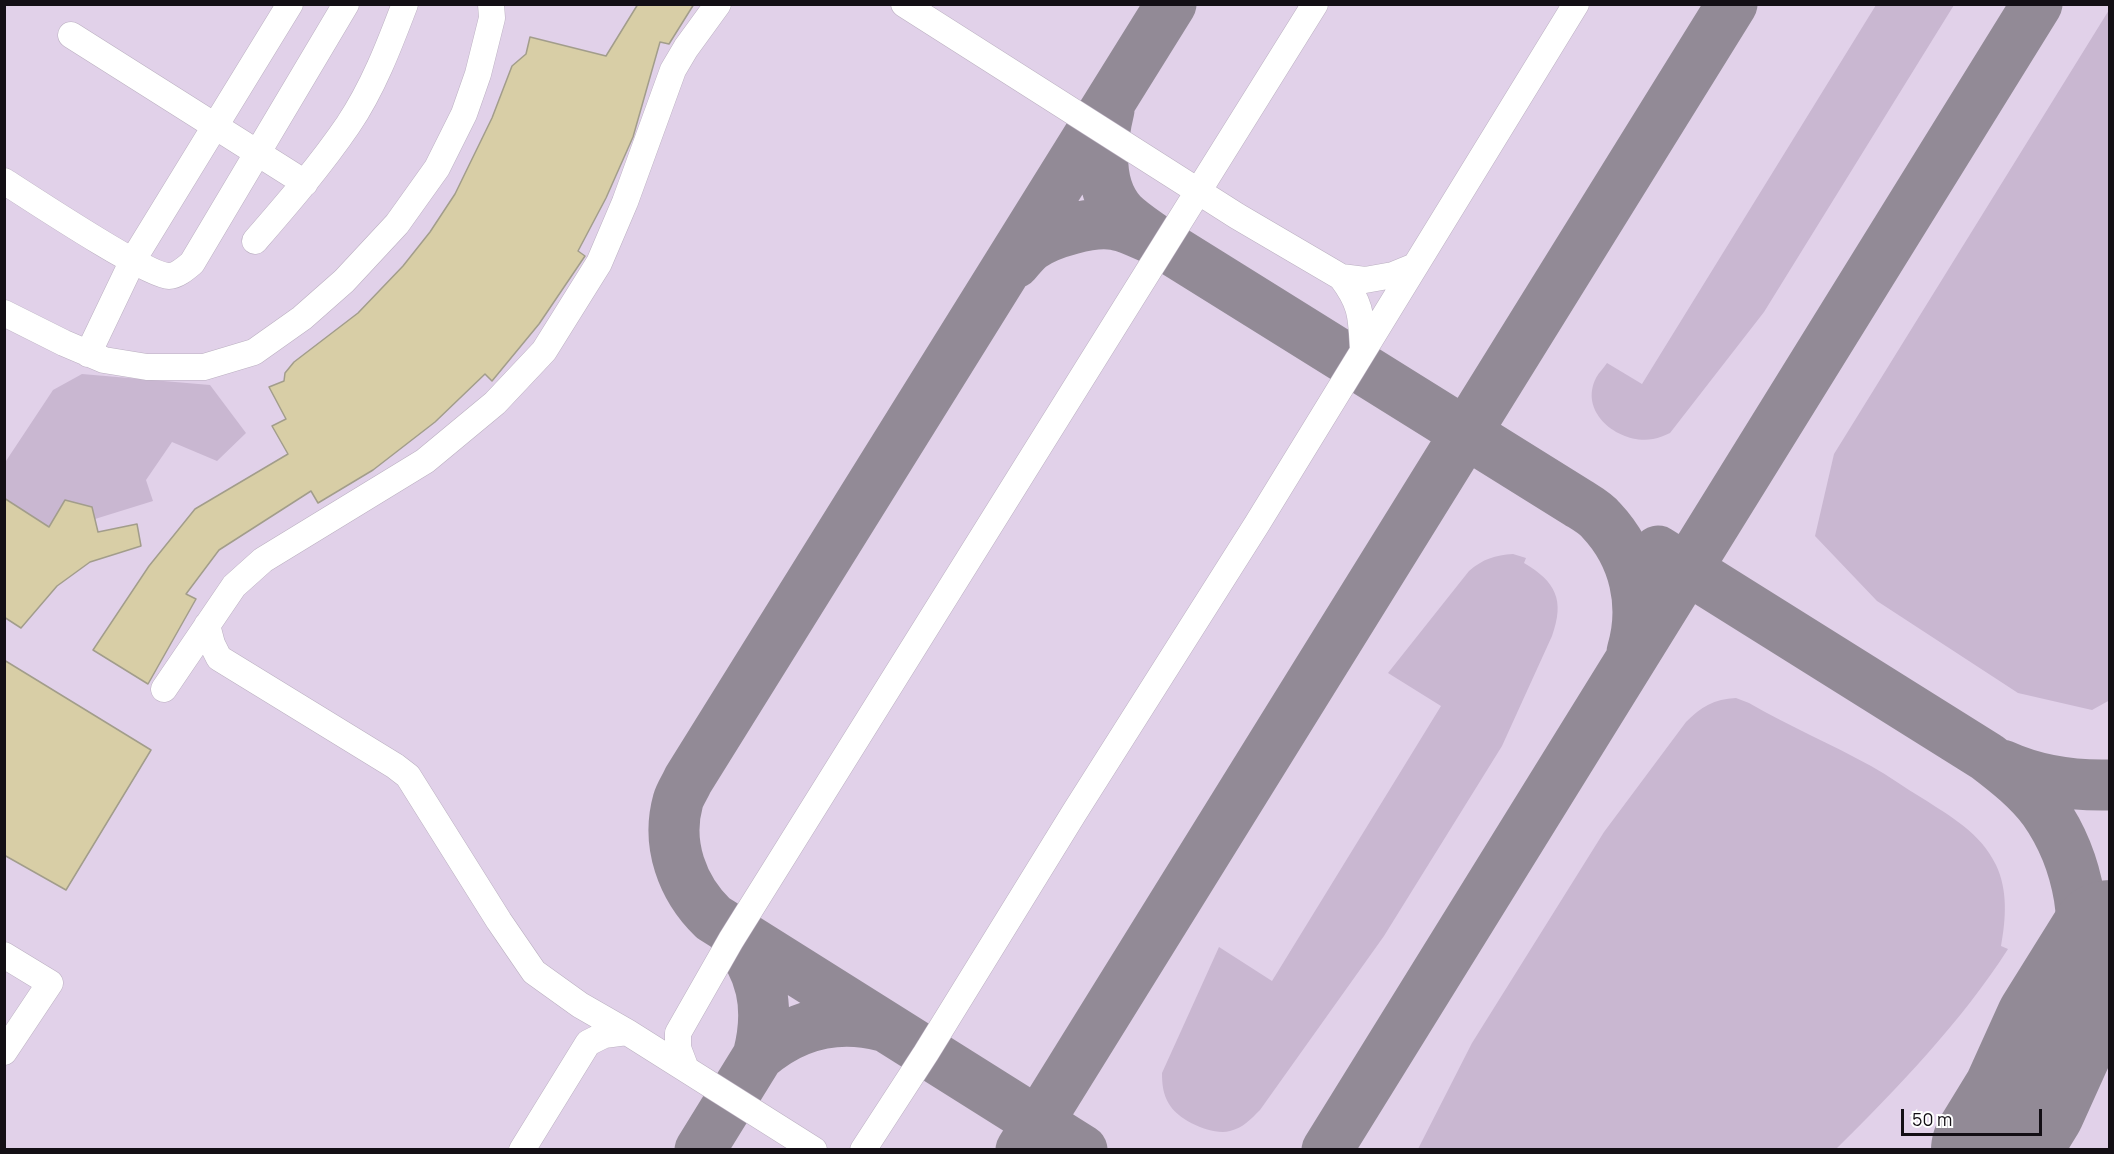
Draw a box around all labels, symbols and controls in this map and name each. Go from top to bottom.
scale bar [1904,1097,2045,1135]
text: 50 m [1912,1107,1952,1131]

